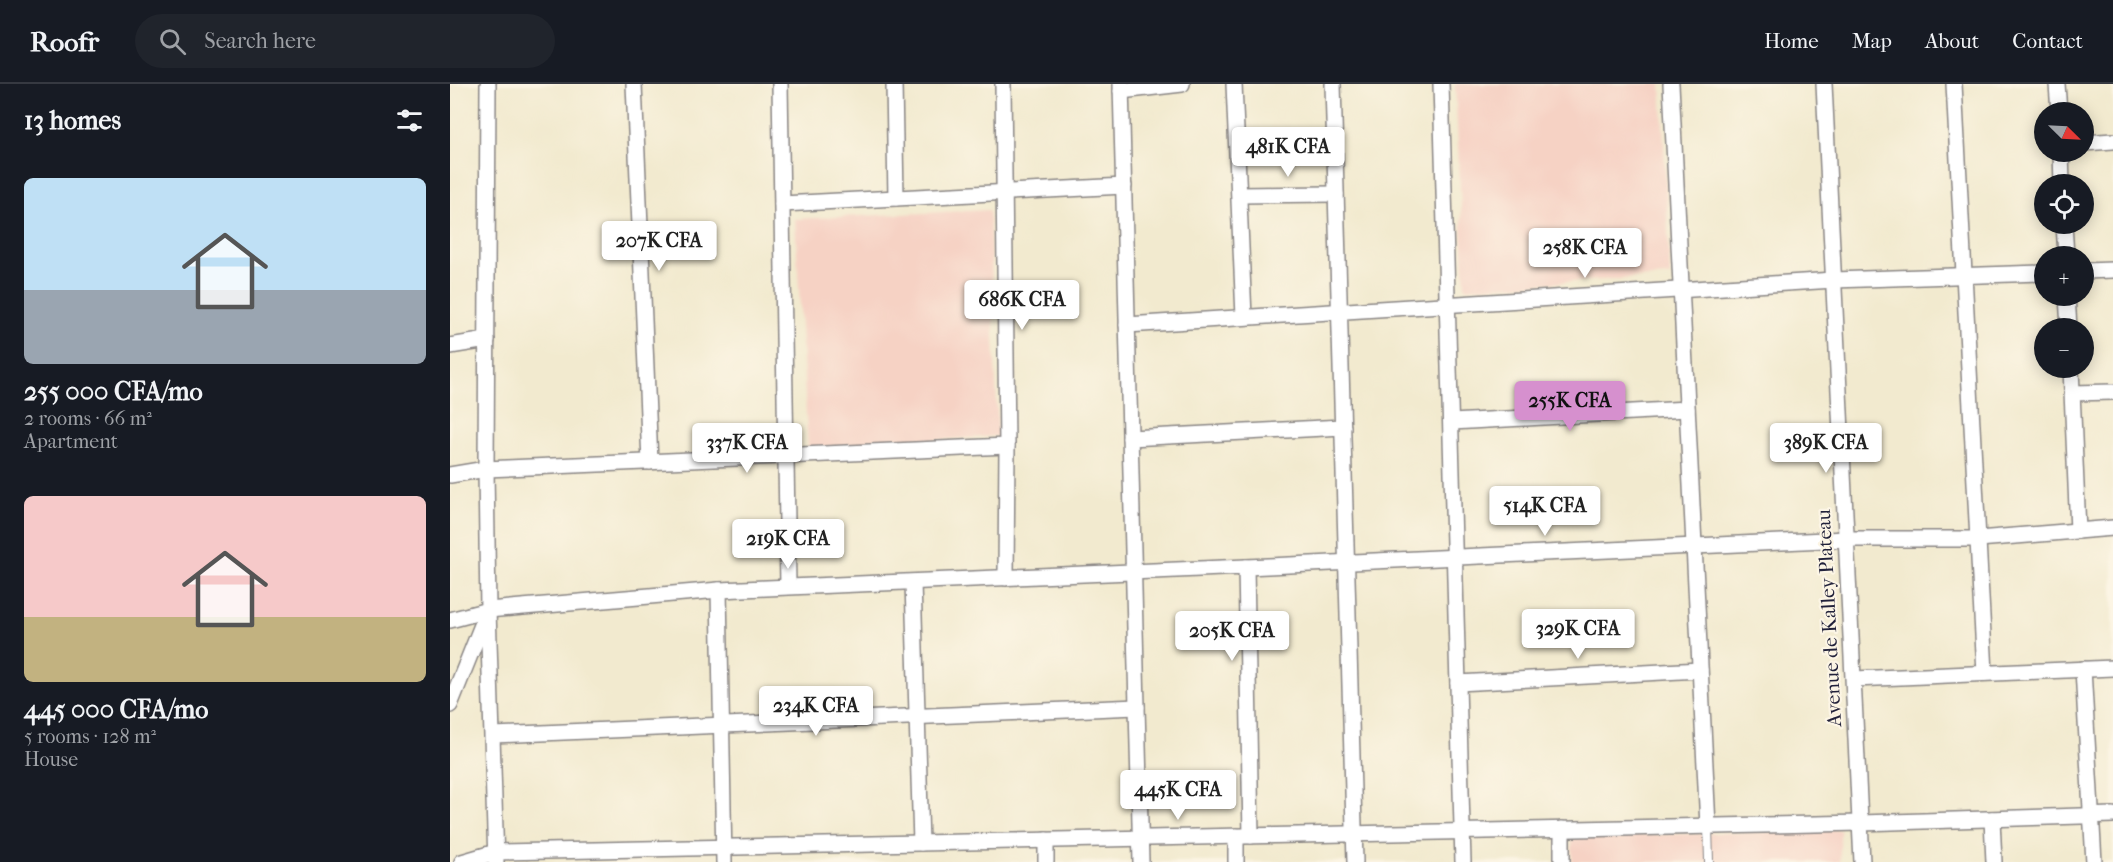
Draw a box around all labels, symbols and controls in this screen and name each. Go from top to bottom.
search box [135,14,555,68]
text: Roofr [30,25,99,58]
icon: search [156,25,189,58]
text: Search here [204,28,316,54]
text: Home [1764,29,1819,53]
text: Map [1852,29,1892,53]
text: About [1925,29,1979,53]
text: Contact [2012,29,2083,53]
north arrow [2034,102,2094,162]
map controls [2034,102,2094,378]
icon: filters [393,104,426,137]
text: 13 homes [24,105,121,136]
pin: 481K CFA [1226,127,1350,178]
text: 481K CFA [1246,135,1330,158]
button: locate [2034,174,2094,234]
icon: home [171,217,279,325]
pin: 207K CFA [597,221,721,272]
pin: 258K CFA [1523,228,1647,279]
text: 207K CFA [616,229,702,252]
text: 258K CFA [1543,236,1627,259]
button: + [2034,246,2094,306]
pin: 686K CFA [960,280,1084,331]
text: 686K CFA [978,288,1066,311]
button: − [2034,318,2094,378]
text: 255 000 CFA/mo [24,376,203,407]
pin: 255K CFA [1508,381,1632,432]
text: 255K CFA [1528,389,1612,412]
text: 2 rooms · 66 m² [24,407,152,430]
pin: 337K CFA [685,423,809,474]
pin: 389K CFA [1764,423,1888,474]
text: Apartment [24,430,118,453]
text: 337K CFA [706,431,788,454]
text: 389K CFA [1784,431,1868,454]
pin: 514K CFA [1483,486,1607,537]
text: 514K CFA [1503,494,1587,517]
street label: Avenue de Kalley Plateau [1812,508,1846,728]
pin: 219K CFA [726,519,850,570]
text: 219K CFA [746,527,830,550]
icon: home [171,535,279,643]
pin: 329K CFA [1516,609,1640,660]
pin: 205K CFA [1170,611,1294,662]
text: 329K CFA [1536,617,1620,640]
text: 205K CFA [1189,619,1275,642]
pin: 234K CFA [754,686,878,737]
text: 445 000 CFA/mo [24,694,209,725]
text: 234K CFA [773,694,859,717]
text: 5 rooms · 128 m² [24,725,156,748]
text: House [24,748,78,771]
pin: 445K CFA [1116,770,1240,821]
text: 445K CFA [1134,778,1222,801]

